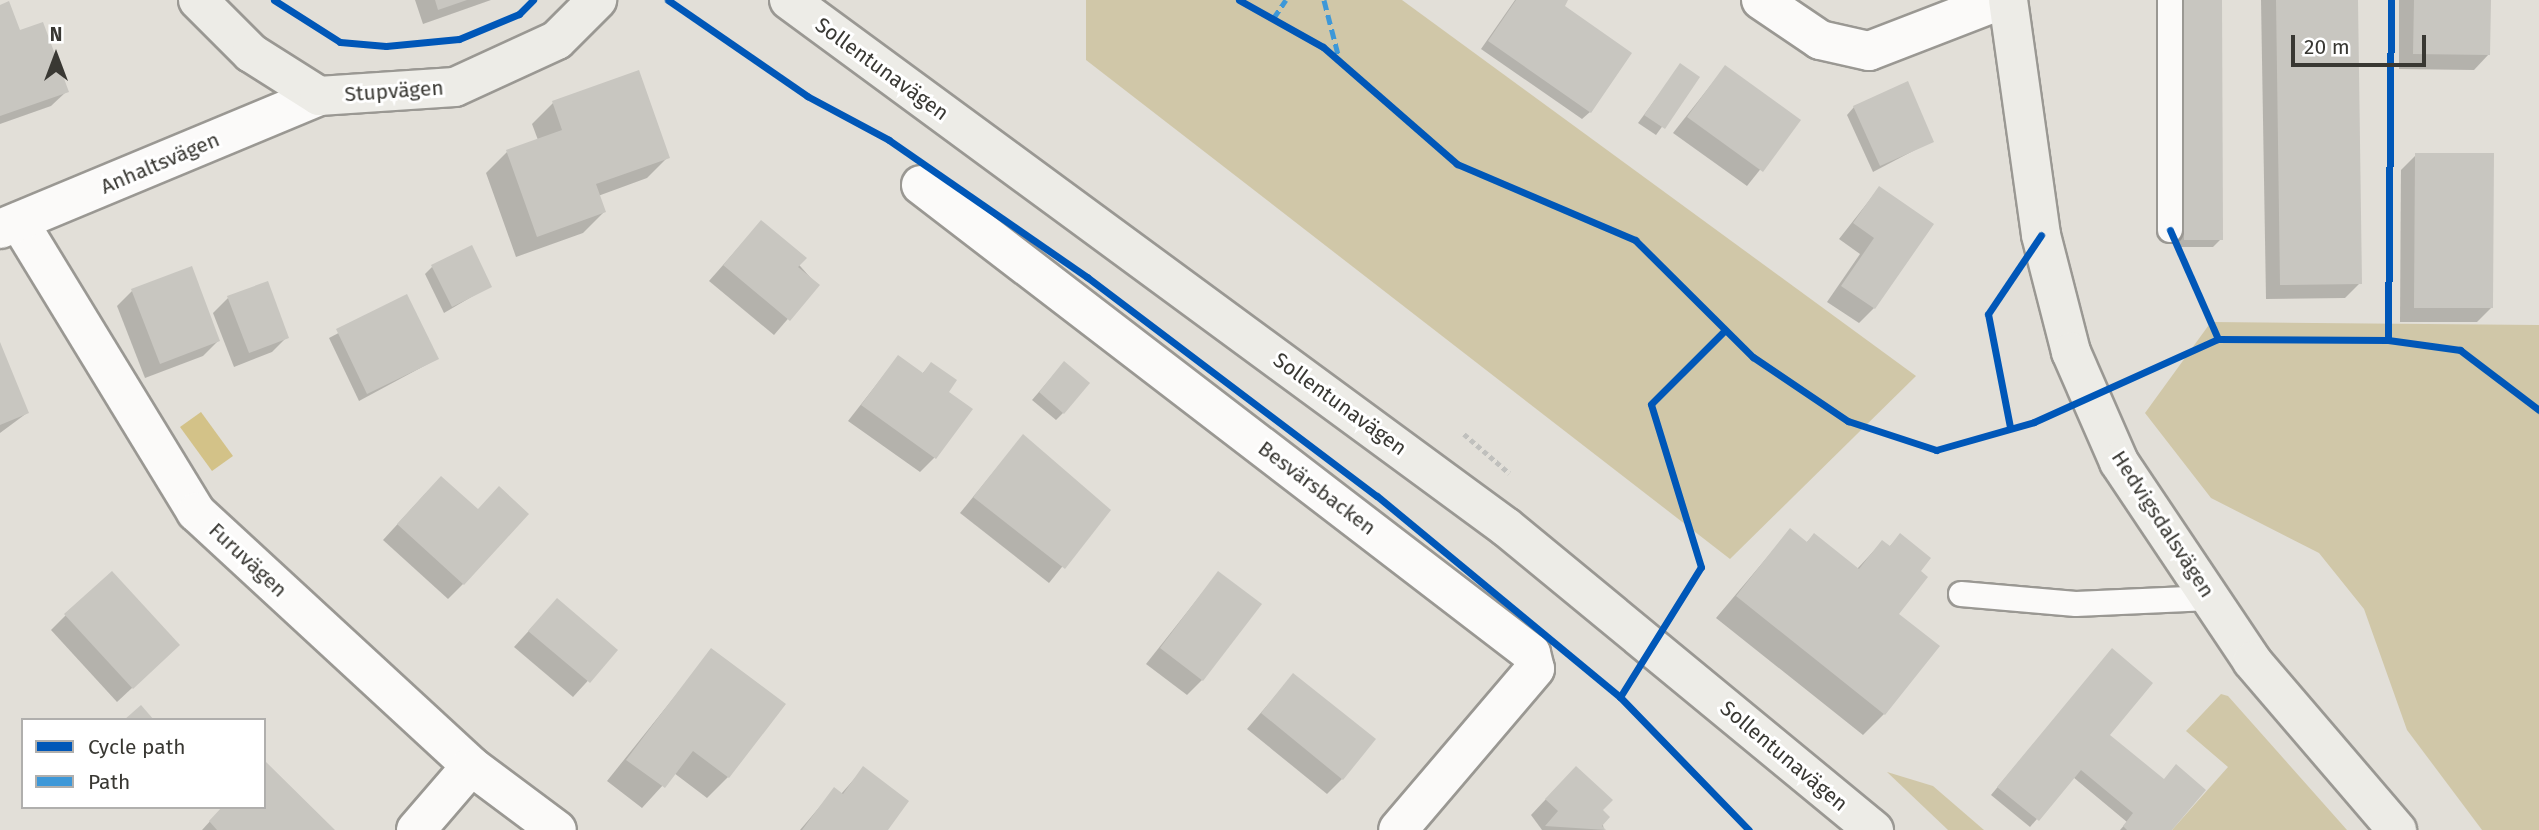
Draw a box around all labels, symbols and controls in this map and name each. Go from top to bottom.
street label: Sollentunavägen [811,12,953,126]
north arrow [21,21,91,91]
scale bar [2294,21,2429,65]
text: N [50,23,62,46]
text: 20 m [2304,34,2350,60]
street label: Stupvägen [344,75,444,107]
street label: Anhaltsvägen [97,127,223,199]
street label: Sollentunavägen [1269,347,1411,461]
street label: Besvärsbacken [1253,436,1381,540]
street label: Hedvigsdalsvägen [2106,446,2220,602]
street label: Furuvägen [204,517,292,603]
street label: Sollentunavägen [1715,695,1853,817]
legend [21,718,266,809]
text: Cycle path [88,734,186,760]
text: Path [88,769,130,795]

